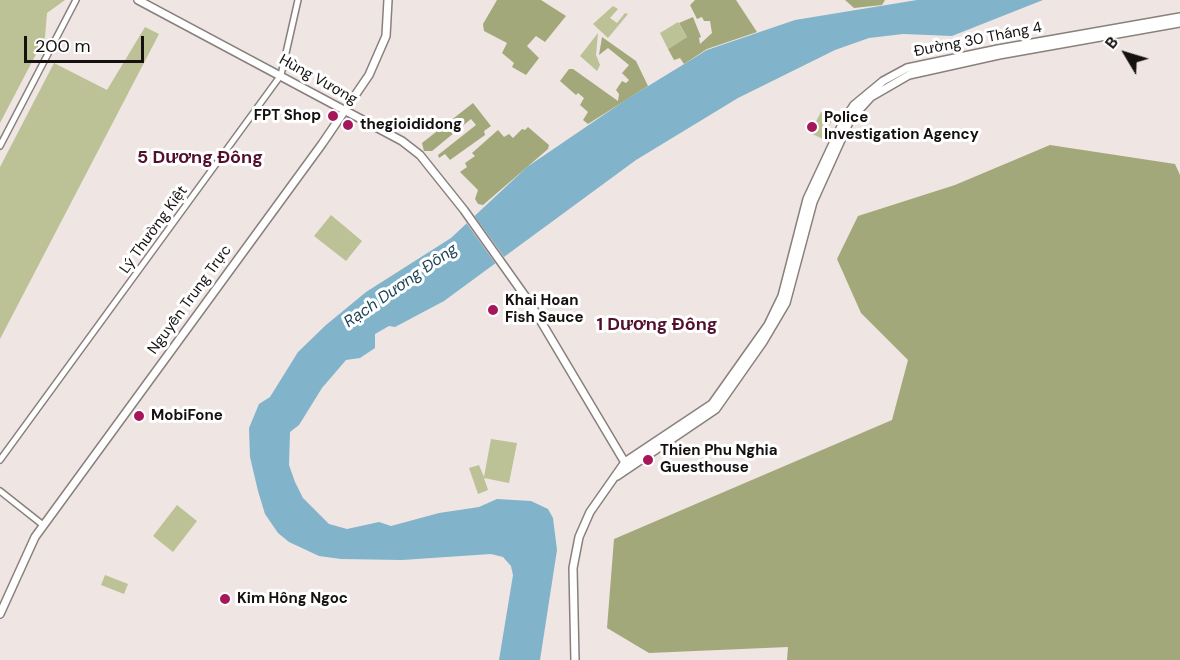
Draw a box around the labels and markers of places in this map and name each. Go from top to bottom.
place label: FPT Shop [254,107,321,125]
marker: FPT Shop [326,109,340,123]
place label: Police Investigation Agency [824,109,979,144]
place label: thegioididong [360,116,462,134]
marker: thegioididong [341,118,355,132]
marker: Police Investigation Agency [805,120,819,134]
place label: Khai Hoan Fish Sauce [505,292,583,327]
marker: Khai Hoan Fish Sauce [486,303,500,317]
place label: MobiFone [151,407,223,425]
marker: MobiFone [132,409,146,423]
place label: Thien Phu Nghia Guesthouse [660,442,777,477]
marker: Thien Phu Nghia Guesthouse [641,453,655,467]
place label: Kim Hông Ngoc [237,590,348,608]
marker: Kim Hông Ngoc [218,592,232,606]

